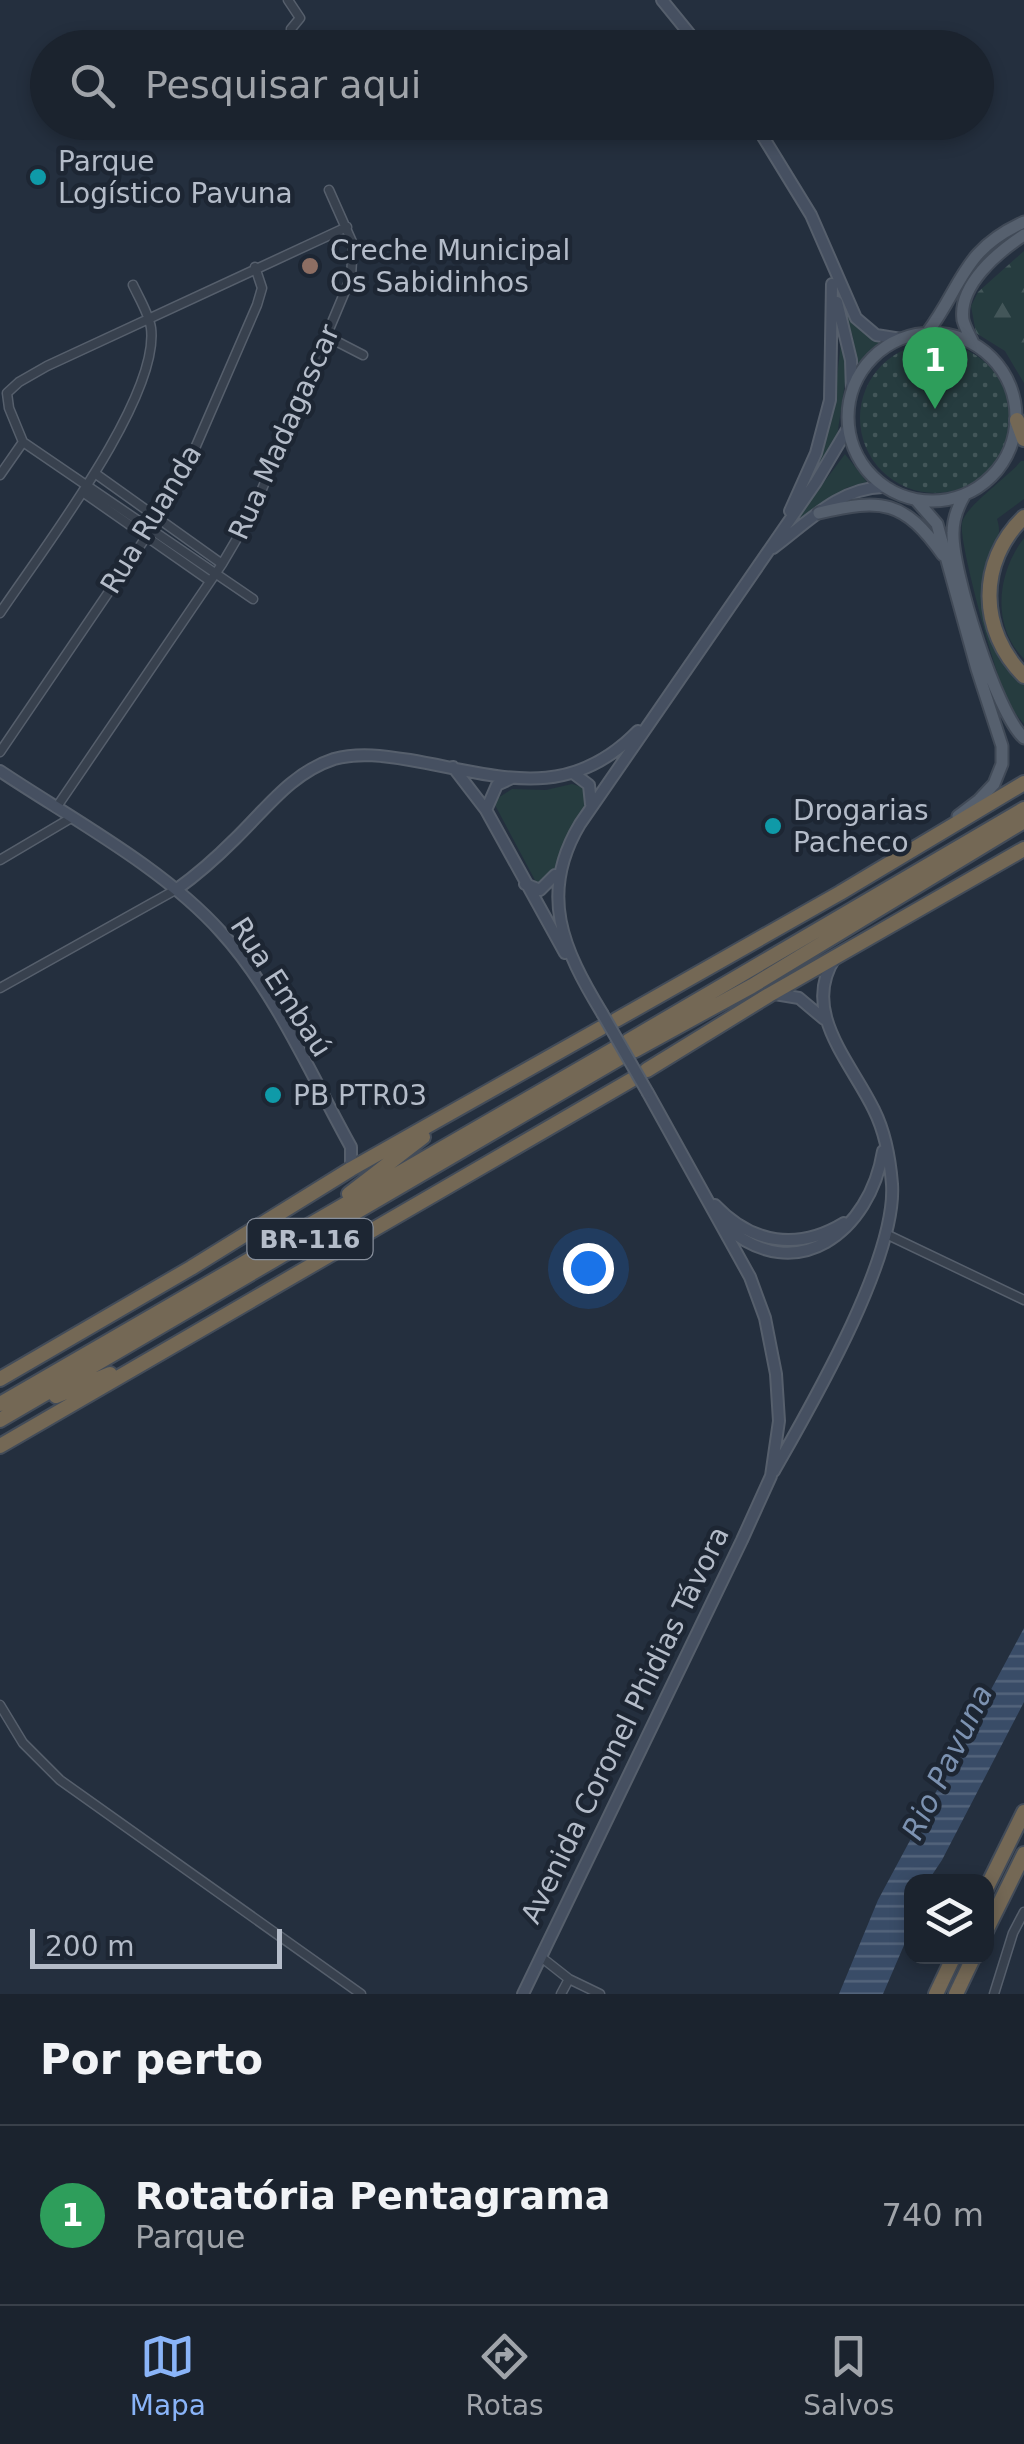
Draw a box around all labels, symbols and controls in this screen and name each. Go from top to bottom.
search box [30,30,994,140]
icon: search [65,58,120,113]
text: Pesquisar aqui [145,63,421,107]
place label: Parque Logístico Pavuna [58,145,293,210]
marker: Parque Logístico Pavuna [27,166,49,188]
place label: Creche Municipal Os Sabidinhos [330,234,570,299]
marker: Creche Municipal Os Sabidinhos [299,255,321,277]
street label: Rua Madagascar [222,319,346,545]
pin: 1 [902,326,968,409]
street label: Rua Ruanda [94,439,208,599]
place label: Drogarias Pacheco [793,794,929,859]
marker: Drogarias Pacheco [762,815,784,837]
street label: Rua Embaú [224,911,338,1063]
place label: PB PTR03 [293,1079,427,1112]
marker: PB PTR03 [262,1084,284,1106]
road number: BR-116 [248,1219,372,1259]
your location [563,1243,614,1294]
street label: Avenida Coronel Phidias Távora [514,1521,736,1929]
water label: Rio Pavuna [895,1679,999,1845]
map controls [904,1874,994,1964]
button: layers [904,1874,994,1964]
scale bar [30,1924,282,1968]
text: 200 m [45,1930,135,1963]
text: Por perto [40,2035,263,2084]
text: Rotatória Pentagrama [135,2174,610,2218]
text: 1 [61,2196,84,2234]
text: 740 m [882,2196,984,2234]
text: Parque [135,2218,245,2256]
tab: Mapa [130,2329,206,2422]
tab: Rotas [466,2329,544,2422]
tab: Salvos [803,2329,894,2422]

